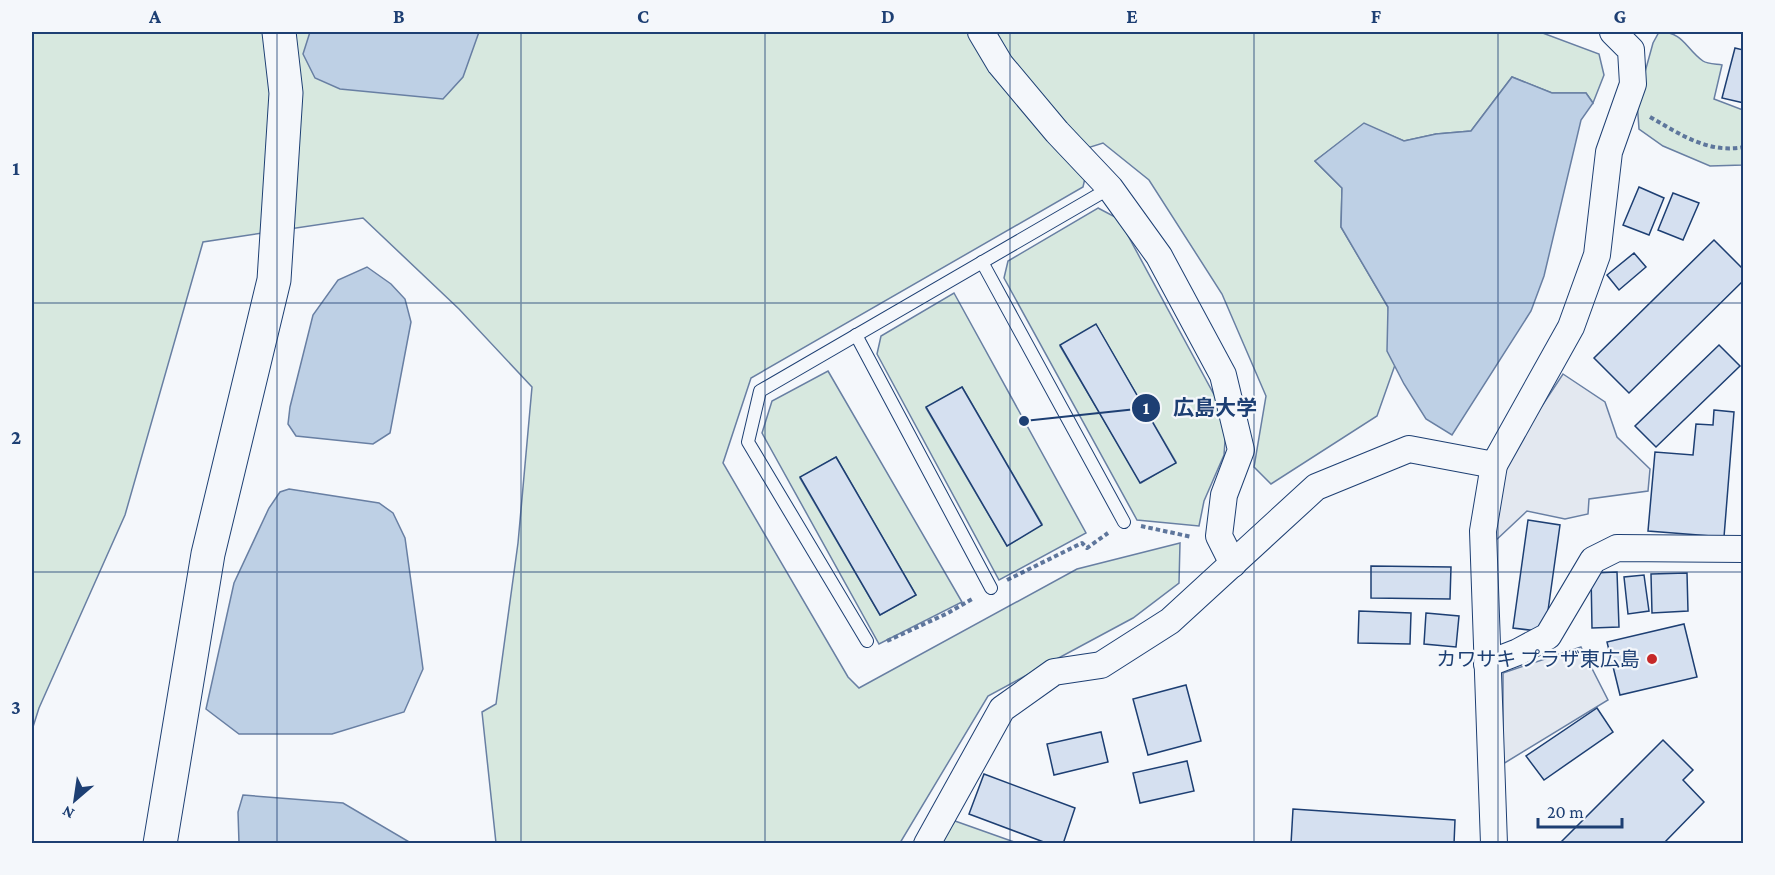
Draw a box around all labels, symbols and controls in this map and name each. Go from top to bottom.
text: A [148,5,162,27]
text: B [393,5,405,27]
text: C [637,5,649,27]
text: D [881,5,895,27]
text: E [1126,5,1138,27]
text: F [1371,5,1382,27]
text: G [1614,5,1627,27]
text: 1 [12,157,20,179]
callout: 広島大学 [1131,389,1269,428]
text: 広島大学 [1173,396,1257,420]
text: 1 [1143,398,1150,418]
text: 2 [11,426,21,448]
place label: カワサキ プラザ東広島 [1436,648,1640,670]
marker: カワサキ プラザ東広島 [1645,652,1659,666]
text: 3 [11,696,21,718]
north arrow [45,770,105,830]
scale bar [1538,791,1622,829]
text: 20 m [1547,802,1584,822]
text: N [59,803,77,823]

